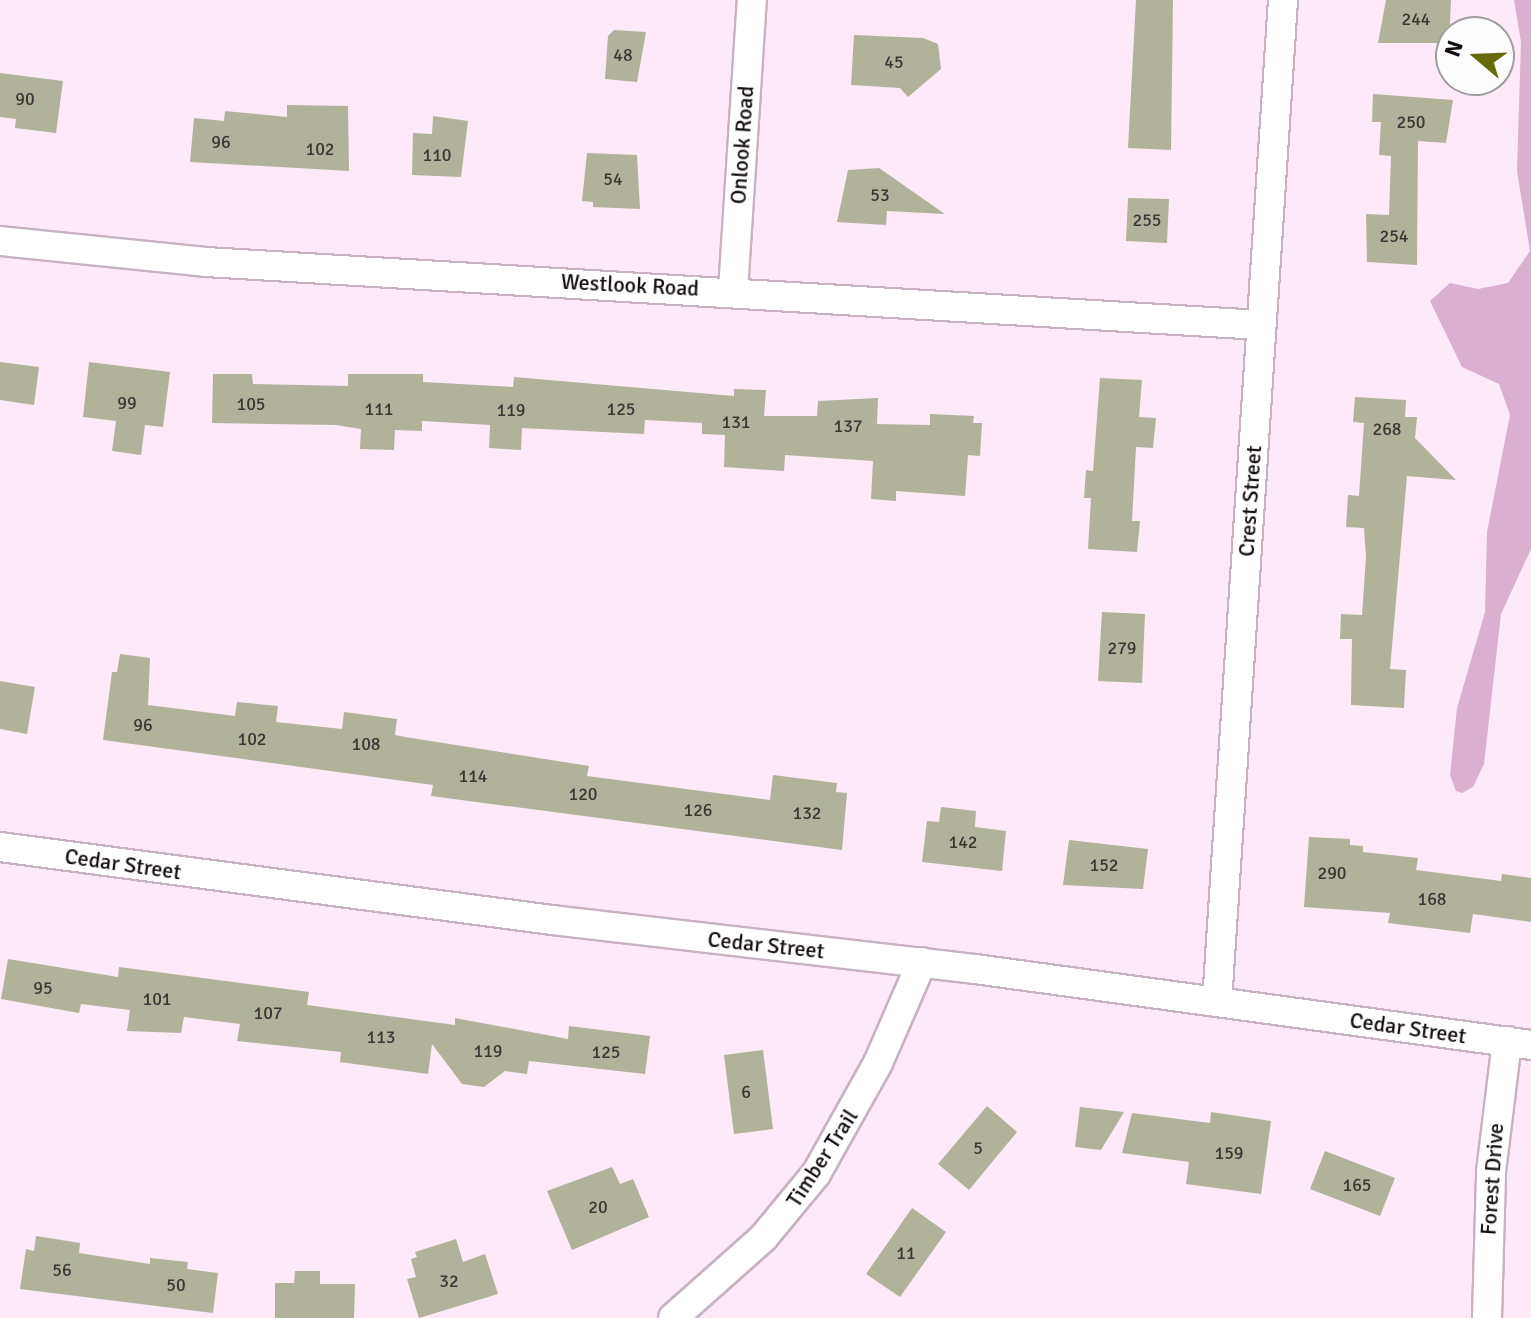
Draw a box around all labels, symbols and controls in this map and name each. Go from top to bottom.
house number: 244 [1401,8,1431,30]
north arrow [1435,16,1515,96]
text: N [1438,37,1469,60]
house number: 48 [613,44,633,66]
house number: 45 [884,51,904,73]
street label: Onlook Road [725,85,759,205]
house number: 90 [15,88,35,110]
house number: 250 [1396,111,1426,133]
house number: 96 [211,131,231,153]
house number: 102 [305,138,335,160]
house number: 110 [422,144,452,166]
house number: 54 [603,168,623,190]
house number: 53 [870,184,890,206]
house number: 255 [1132,209,1162,231]
house number: 254 [1379,225,1409,247]
street label: Westlook Road [560,268,700,302]
house number: 99 [117,392,137,414]
house number: 105 [236,393,266,415]
house number: 111 [364,398,394,420]
house number: 125 [606,398,636,420]
house number: 119 [496,399,526,421]
house number: 131 [721,411,751,433]
house number: 137 [833,415,863,437]
house number: 268 [1372,418,1402,440]
street label: Crest Street [1233,444,1267,558]
house number: 279 [1107,637,1137,659]
house number: 96 [133,714,153,736]
house number: 102 [237,728,267,750]
house number: 108 [351,733,381,755]
house number: 114 [458,765,488,787]
house number: 120 [568,783,598,805]
house number: 126 [683,799,713,821]
house number: 132 [792,802,822,824]
house number: 142 [948,831,978,853]
street label: Cedar Street [63,843,183,885]
house number: 152 [1089,854,1119,876]
house number: 290 [1317,862,1347,884]
house number: 168 [1417,888,1447,910]
street label: Cedar Street [706,926,826,964]
house number: 95 [33,977,53,999]
house number: 101 [142,988,172,1010]
house number: 107 [253,1002,283,1024]
street label: Cedar Street [1348,1007,1468,1049]
house number: 113 [366,1026,396,1048]
house number: 119 [473,1040,503,1062]
house number: 125 [591,1041,621,1063]
house number: 6 [741,1081,751,1103]
street label: Timber Trail [781,1104,863,1212]
street label: Forest Drive [1475,1122,1509,1236]
house number: 5 [973,1137,983,1159]
house number: 159 [1214,1142,1244,1164]
house number: 165 [1342,1174,1372,1196]
house number: 20 [588,1196,608,1218]
house number: 11 [896,1242,916,1264]
house number: 56 [52,1259,72,1281]
house number: 32 [439,1270,459,1292]
house number: 50 [166,1274,186,1296]

